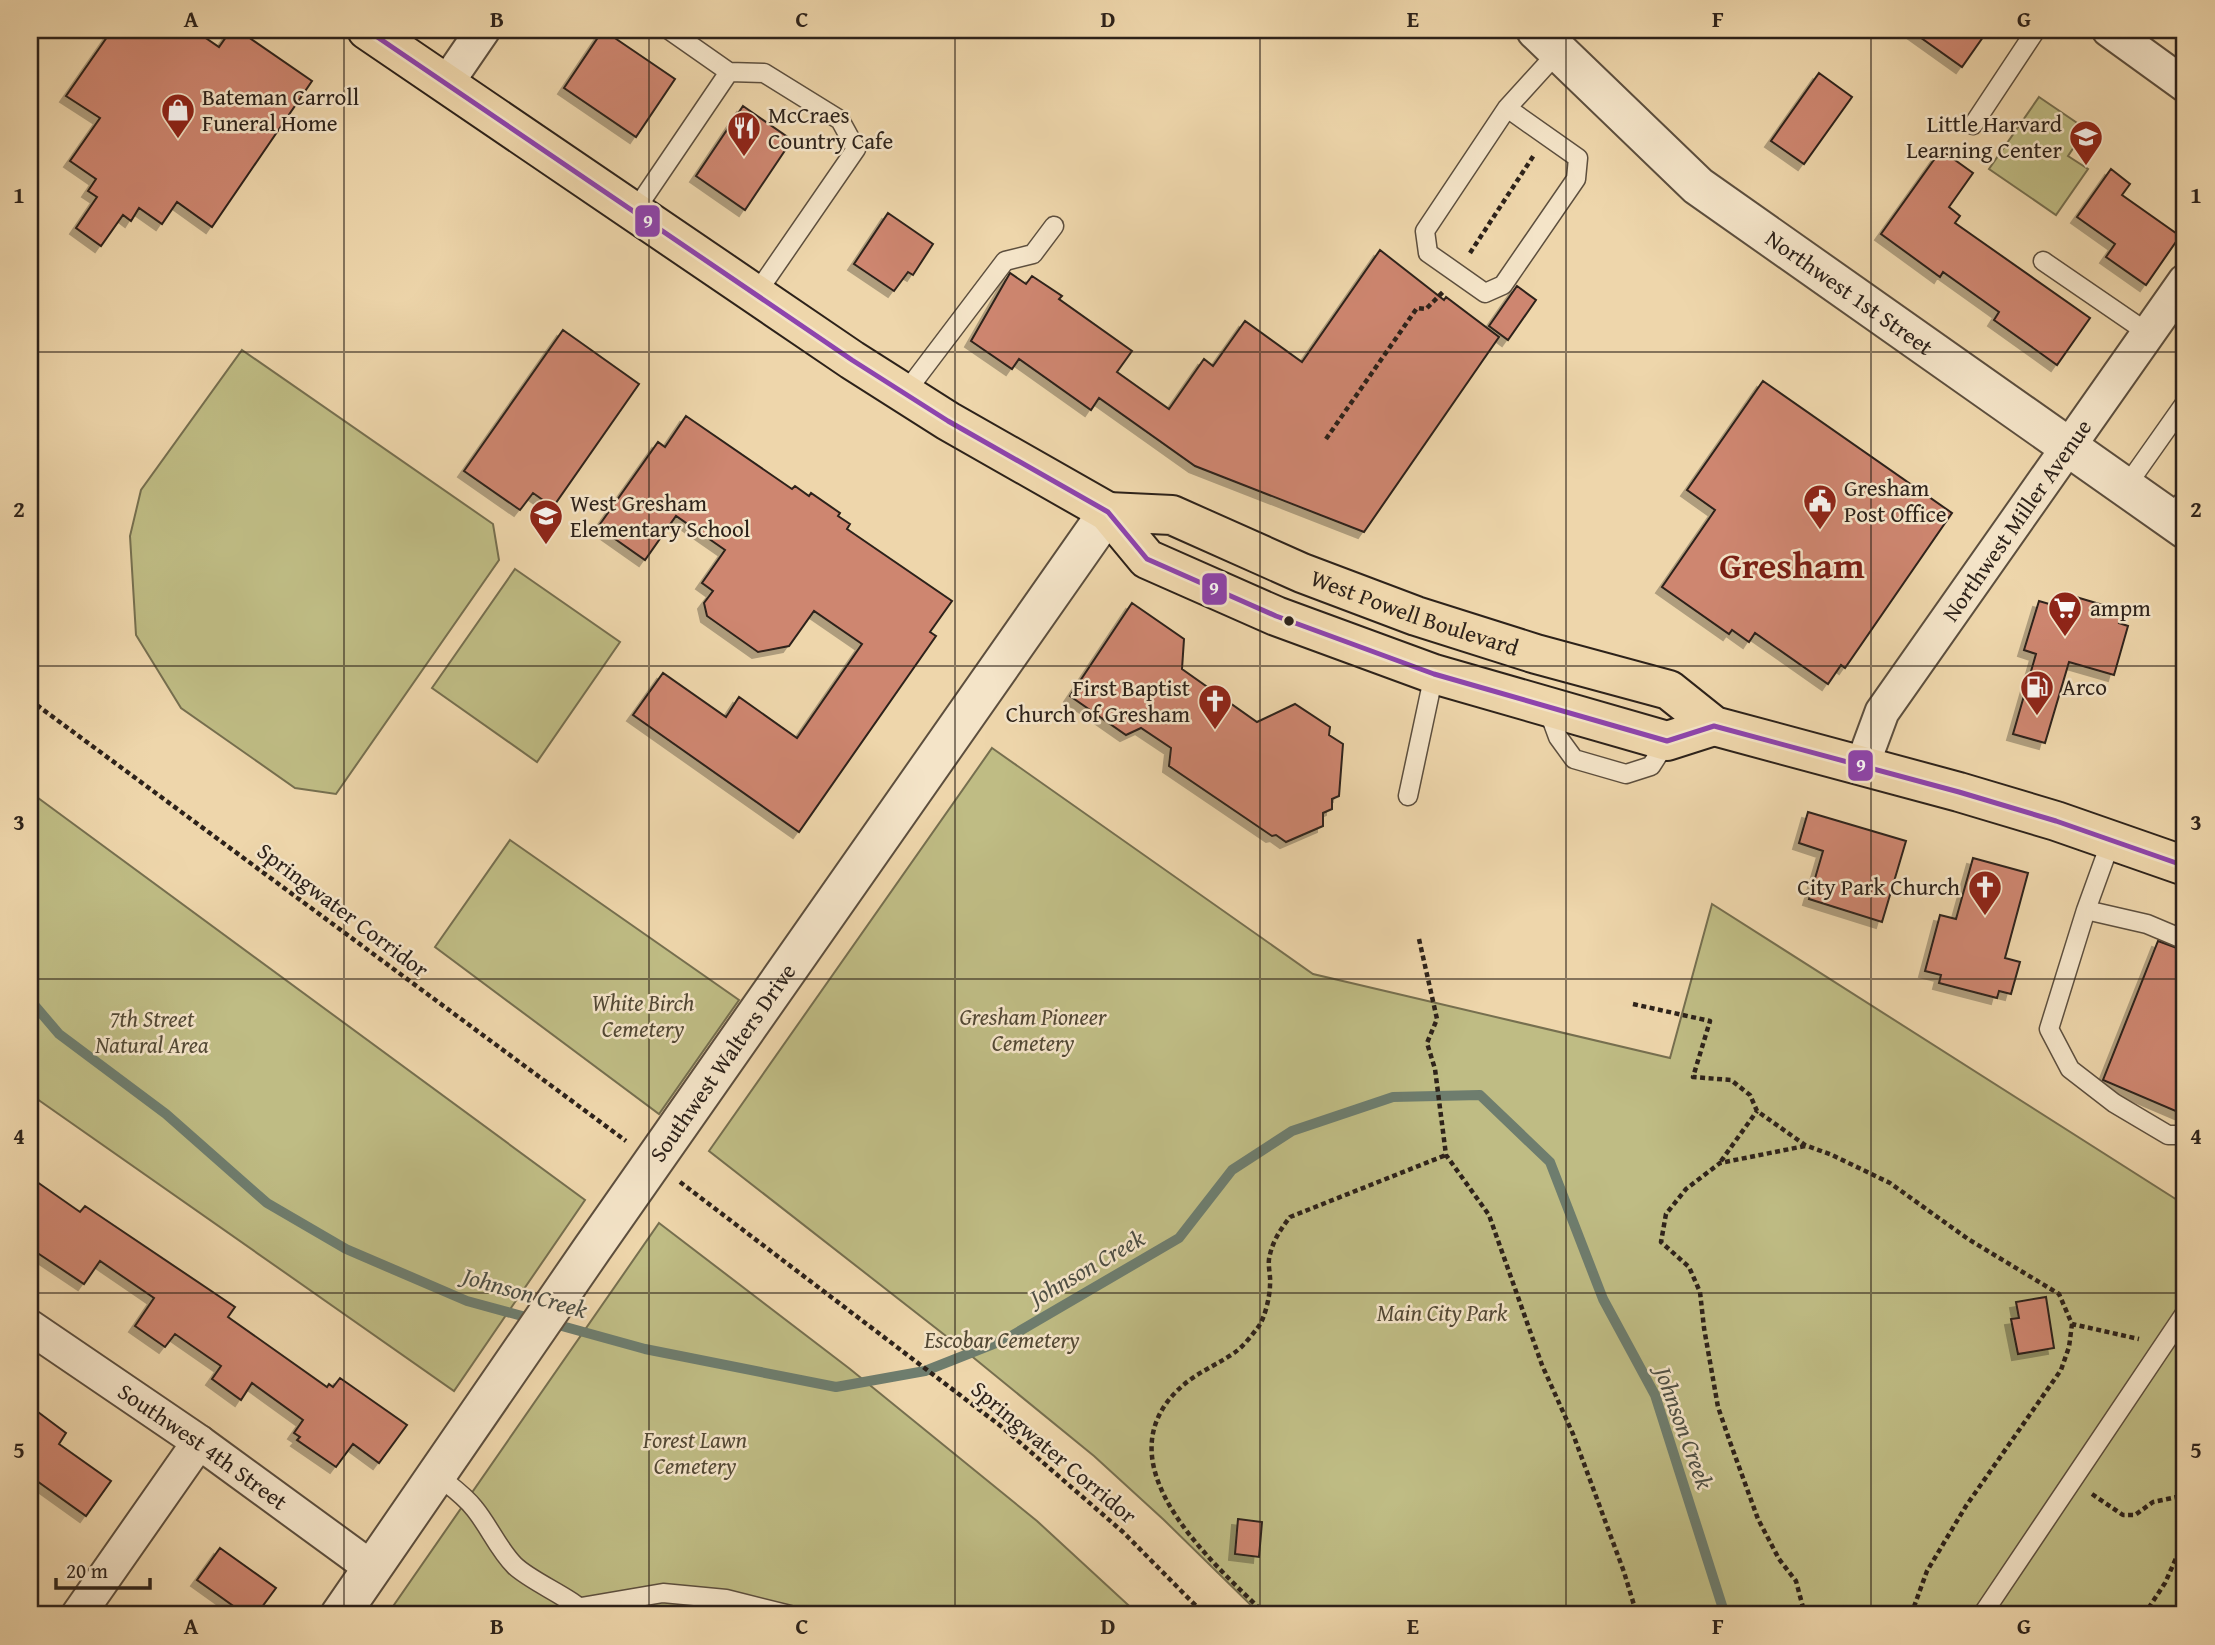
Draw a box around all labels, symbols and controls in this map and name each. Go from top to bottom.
text: A [184,2,199,35]
text: B [490,2,504,35]
text: C [795,2,809,35]
text: D [1101,2,1116,35]
text: E [1407,2,1419,35]
text: F [1712,2,1724,35]
text: G [2017,2,2031,35]
place label: Bateman Carroll Funeral Home [202,80,359,139]
shop icon: Bateman Carroll Funeral Home [159,91,197,140]
place label: McCraes Country Cafe [768,98,893,157]
place label: Little Harvard Learning Center [1906,107,2063,166]
restaurant icon: McCraes Country Cafe [725,109,763,158]
school or university icon: Little Harvard Learning Center [2067,118,2105,167]
text: 1 [13,178,25,211]
text: 1 [2190,178,2202,211]
line badge: 9 [634,204,661,238]
text: 9 [643,207,653,235]
street label: Northwest 1st Street [1759,222,1940,363]
street label: Northwest Miller Avenue [1934,412,2099,628]
place label: Gresham Post Office [1844,471,1947,530]
public building icon: Gresham Post Office [1801,482,1839,531]
place label: West Gresham Elementary School [570,486,750,545]
text: 2 [13,492,25,525]
text: 2 [2190,492,2202,525]
school or university icon: West Gresham Elementary School [527,497,565,546]
district label: Gresham [1719,537,1865,592]
street label: West Powell Boulevard [1306,561,1524,664]
line badge: 9 [1201,572,1228,606]
text: 9 [1209,574,1219,602]
supermarket icon: ampm [2046,589,2084,638]
place label: ampm [2090,591,2151,624]
unlabelled marker [1282,614,1296,628]
fuel station icon: Arco [2018,668,2056,717]
place label: Arco [2062,670,2107,703]
place label: First Baptist Church of Gresham [1006,671,1190,730]
church icon: First Baptist Church of Gresham [1196,682,1234,731]
line badge: 9 [1847,749,1874,782]
text: 9 [1856,751,1866,779]
text: 3 [13,805,25,838]
text: 3 [2190,805,2202,838]
street label: Springwater Corridor [251,834,436,985]
church icon: City Park Church [1966,868,2004,917]
place label: City Park Church [1797,870,1960,903]
street label: Southwest Walters Drive [641,956,803,1168]
park label: White Birch Cemetery [592,986,695,1045]
park label: Gresham Pioneer Cemetery [959,1000,1108,1059]
park label: 7th Street Natural Area [94,1002,209,1061]
text: 4 [13,1119,25,1152]
text: 4 [2190,1119,2202,1152]
water label: Johnson Creek [1019,1220,1151,1317]
water label: Johnson Creek [455,1257,591,1327]
park label: Main City Park [1377,1296,1508,1329]
park label: Escobar Cemetery [923,1323,1080,1356]
water label: Johnson Creek [1645,1358,1723,1494]
street label: Springwater Corridor [964,1372,1145,1531]
street label: Southwest 4th Street [112,1375,295,1517]
park label: Forest Lawn Cemetery [642,1423,747,1482]
text: 5 [13,1433,25,1466]
text: 5 [2190,1433,2202,1466]
scale bar [56,1547,150,1591]
text: 20 m [66,1555,108,1586]
text: A [184,1609,199,1642]
text: B [490,1609,504,1642]
text: C [795,1609,809,1642]
text: D [1101,1609,1116,1642]
text: E [1407,1609,1419,1642]
text: F [1712,1609,1724,1642]
text: G [2017,1609,2031,1642]

